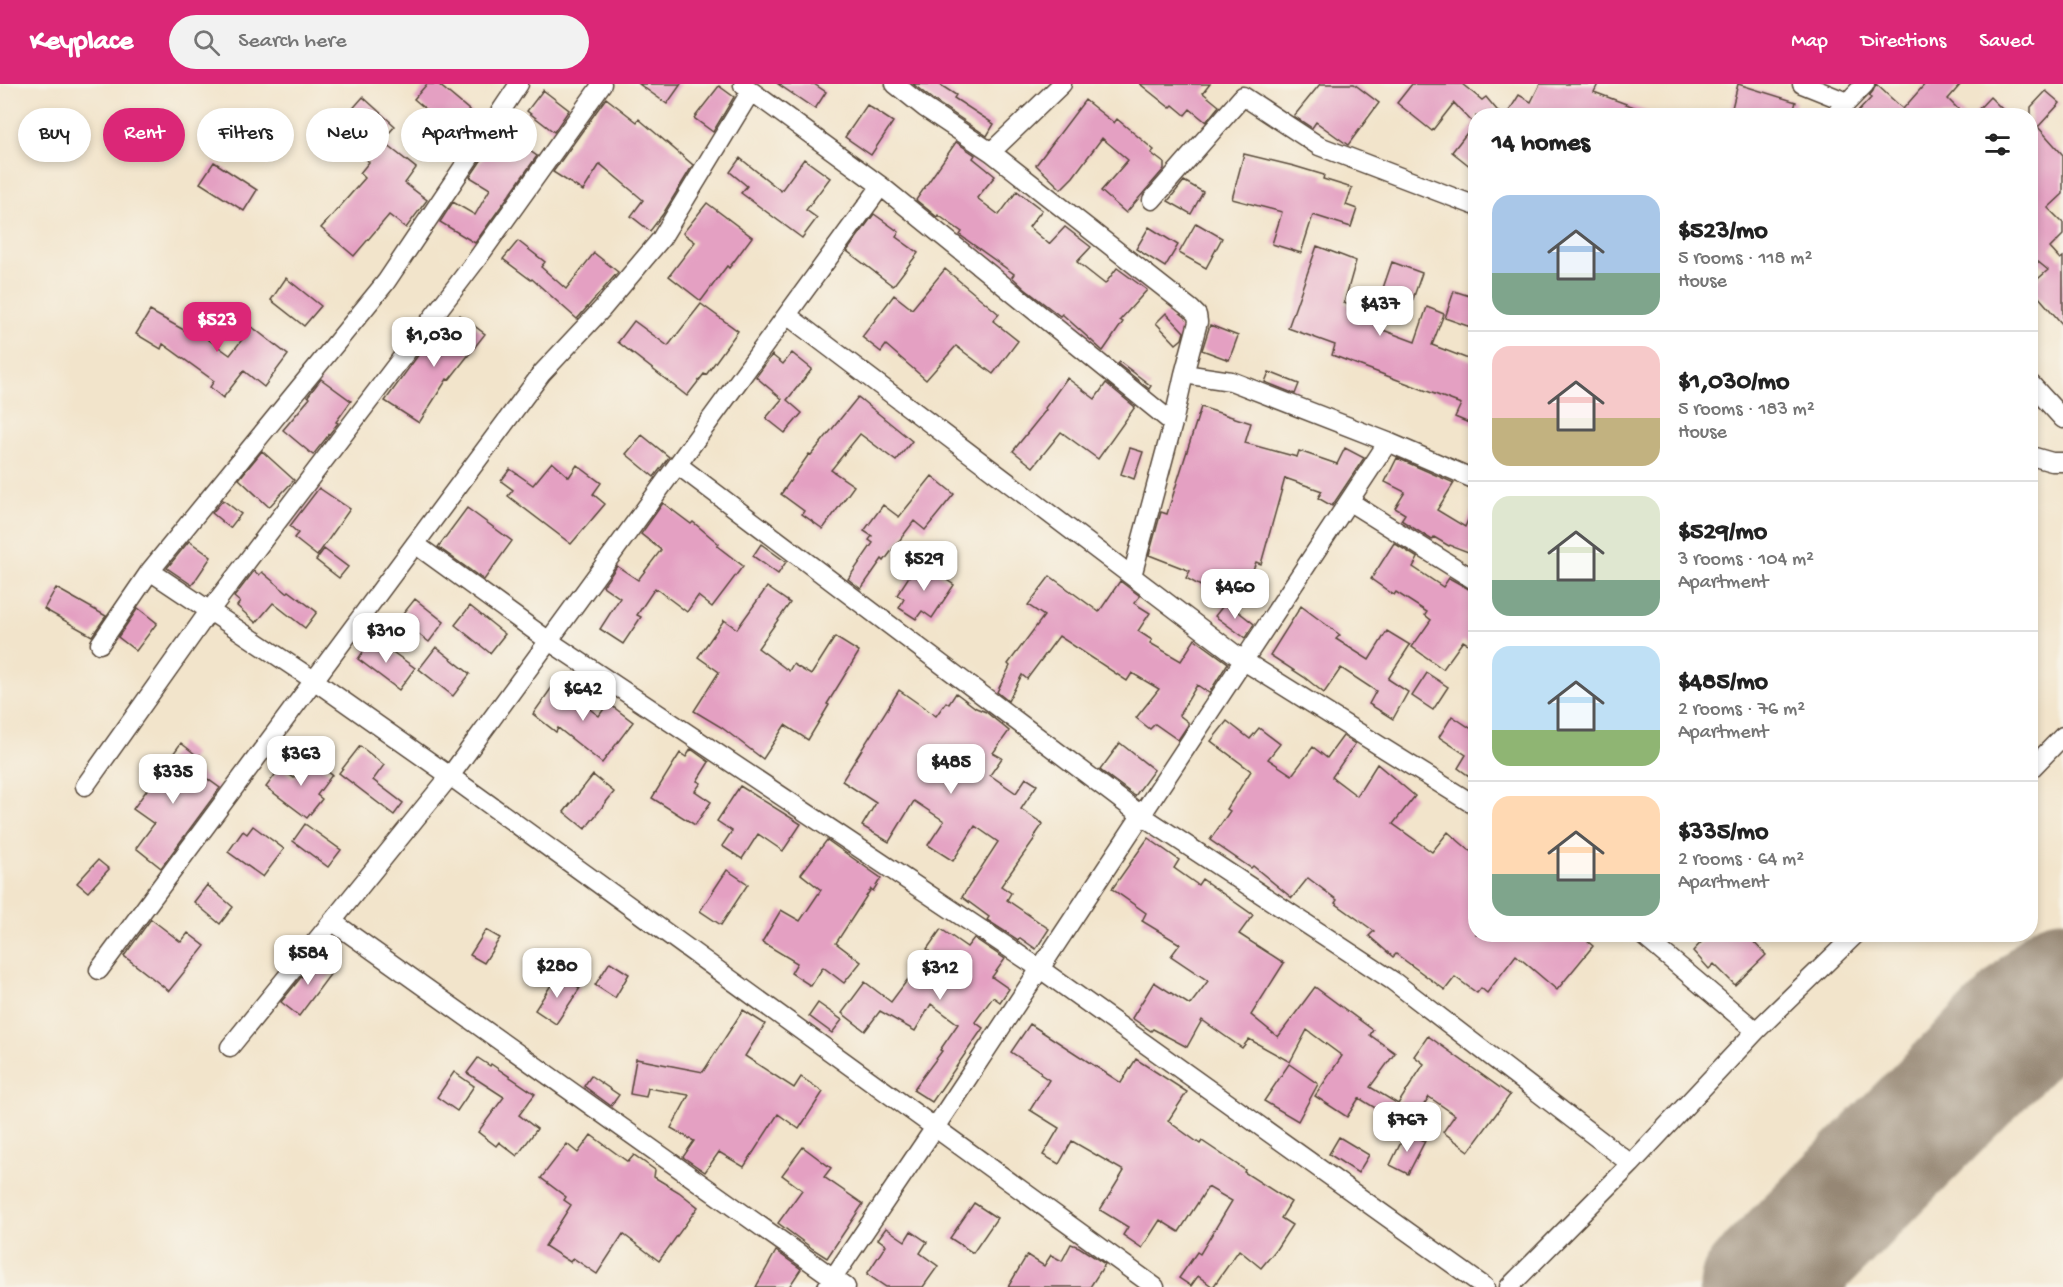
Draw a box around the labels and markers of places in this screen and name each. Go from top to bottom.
pin: $437 [1344,286,1416,337]
pin: $523 [181,302,253,353]
pin: $1,030 [385,317,483,368]
pin: $529 [888,541,960,592]
pin: $460 [1199,569,1271,620]
pin: $310 [350,613,422,664]
pin: $642 [547,671,619,722]
pin: $363 [265,736,337,787]
pin: $485 [915,744,987,795]
pin: $335 [137,754,209,805]
pin: $584 [272,935,344,986]
pin: $280 [521,948,593,999]
pin: $312 [904,950,976,1001]
pin: $767 [1371,1102,1443,1153]

